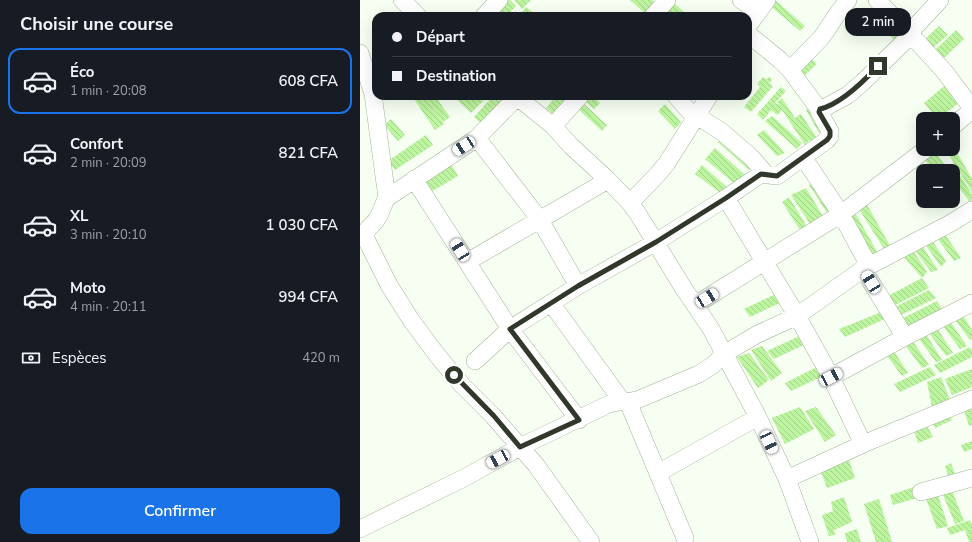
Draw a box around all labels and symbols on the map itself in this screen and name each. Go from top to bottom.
callout: 2 min [845,8,911,36]
route end [869,57,887,75]
car [451,134,477,158]
car [449,237,471,263]
car [860,269,882,295]
car [694,287,720,309]
route start [445,366,463,384]
car [818,366,844,388]
car [758,429,780,455]
car [485,448,511,470]

